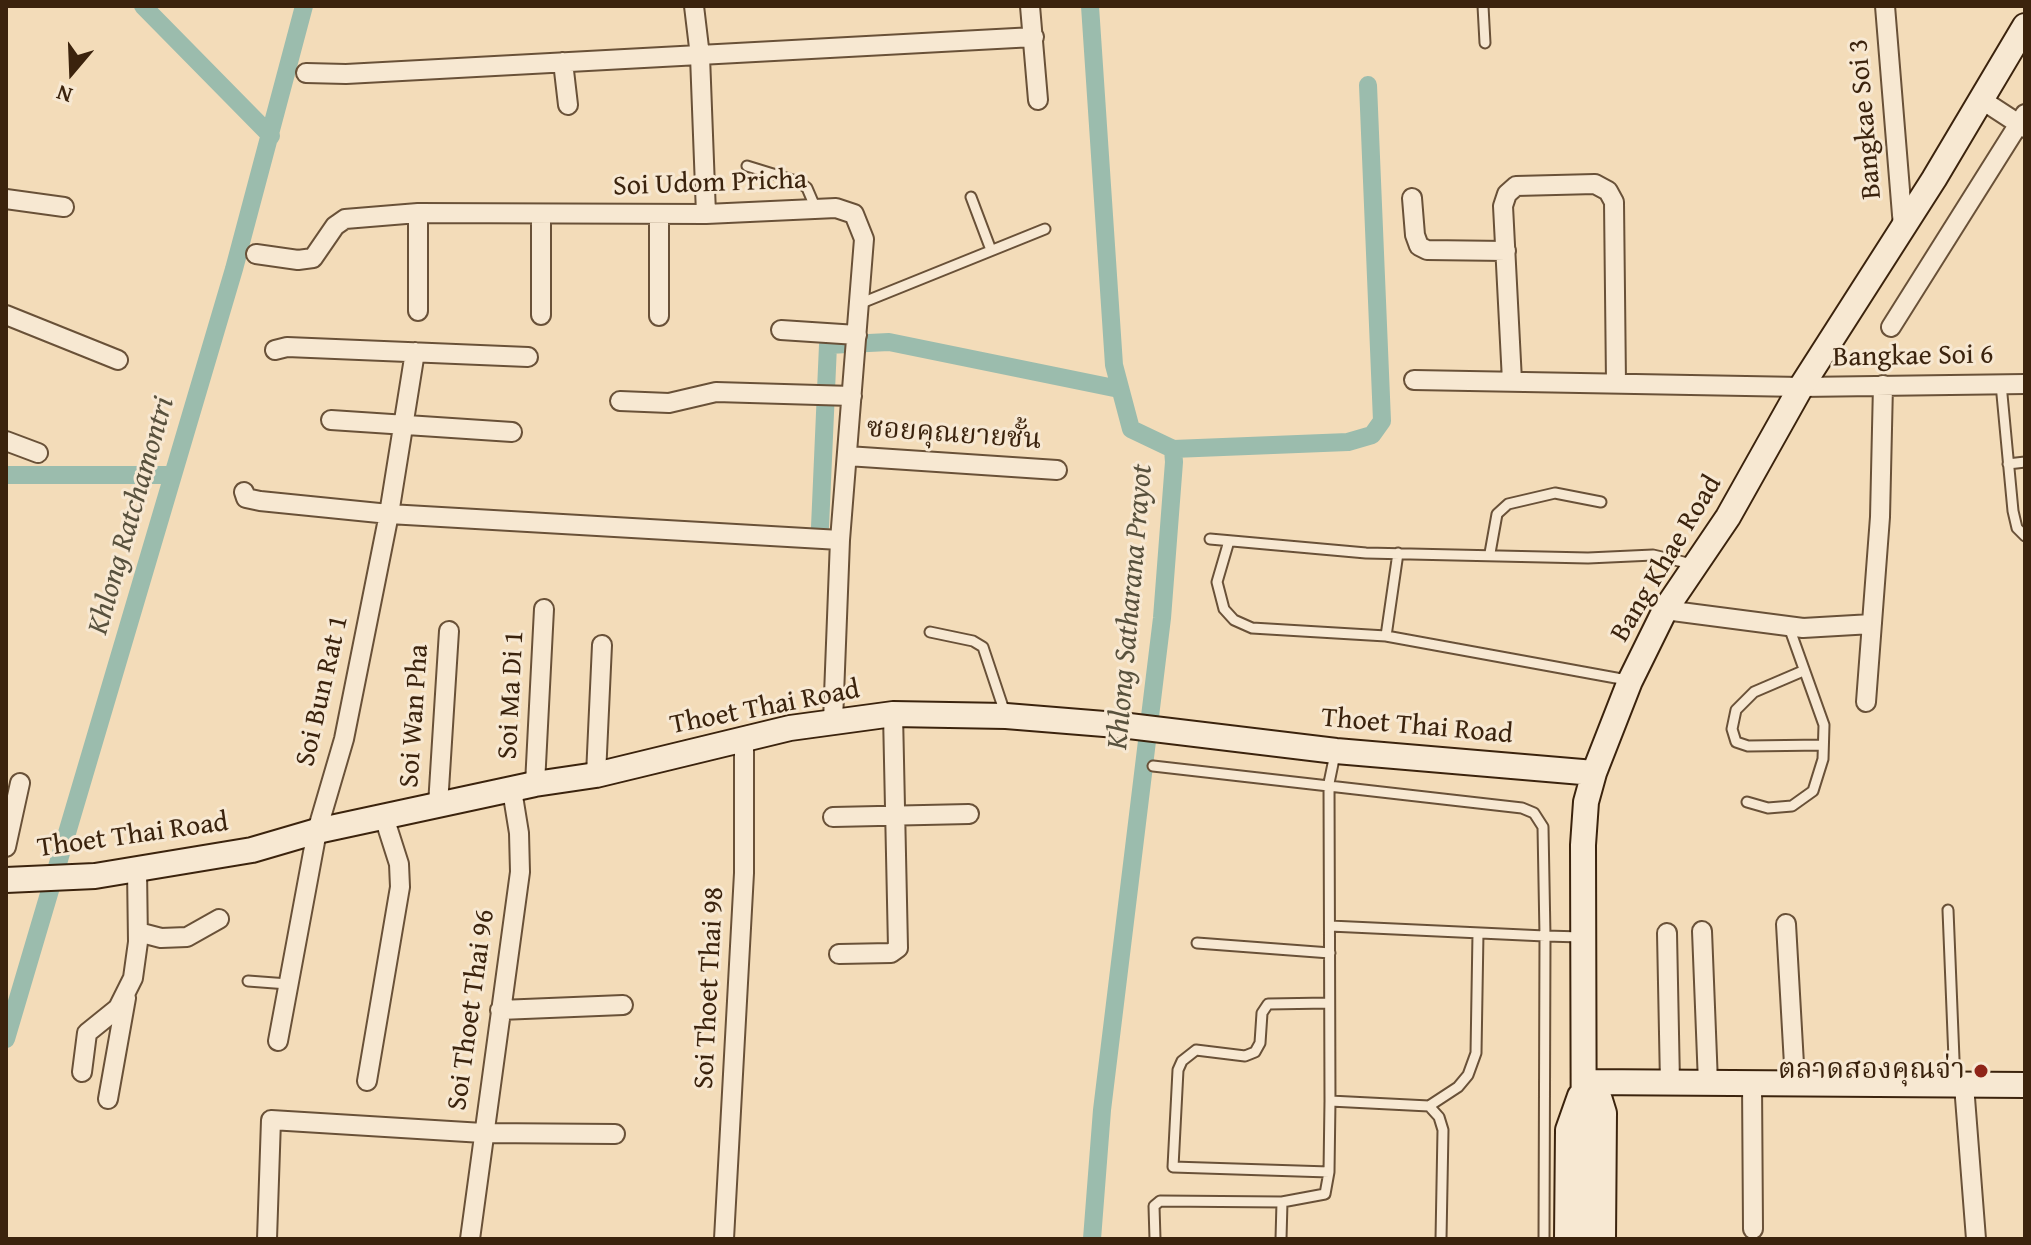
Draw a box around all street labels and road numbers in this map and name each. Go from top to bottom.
street label: Bangkae Soi 3 [1842,37,1890,201]
street label: Soi Udom Pricha [612,164,808,204]
street label: Bangkae Soi 6 [1832,339,1994,375]
street label: ซอยคุณยายชั้น [865,412,1043,458]
street label: Bang Khae Road [1604,470,1730,648]
street label: Soi Bun Rat 1 [289,612,357,770]
street label: Soi Ma Di 1 [492,630,532,760]
street label: Soi Wan Pha [393,643,437,789]
street label: Thoet Thai Road [667,673,863,743]
street label: Thoet Thai Road [1320,702,1514,752]
street label: Thoet Thai Road [36,806,230,866]
street label: Soi Thoet Thai 98 [688,886,732,1090]
street label: Soi Thoet Thai 96 [441,907,503,1113]

